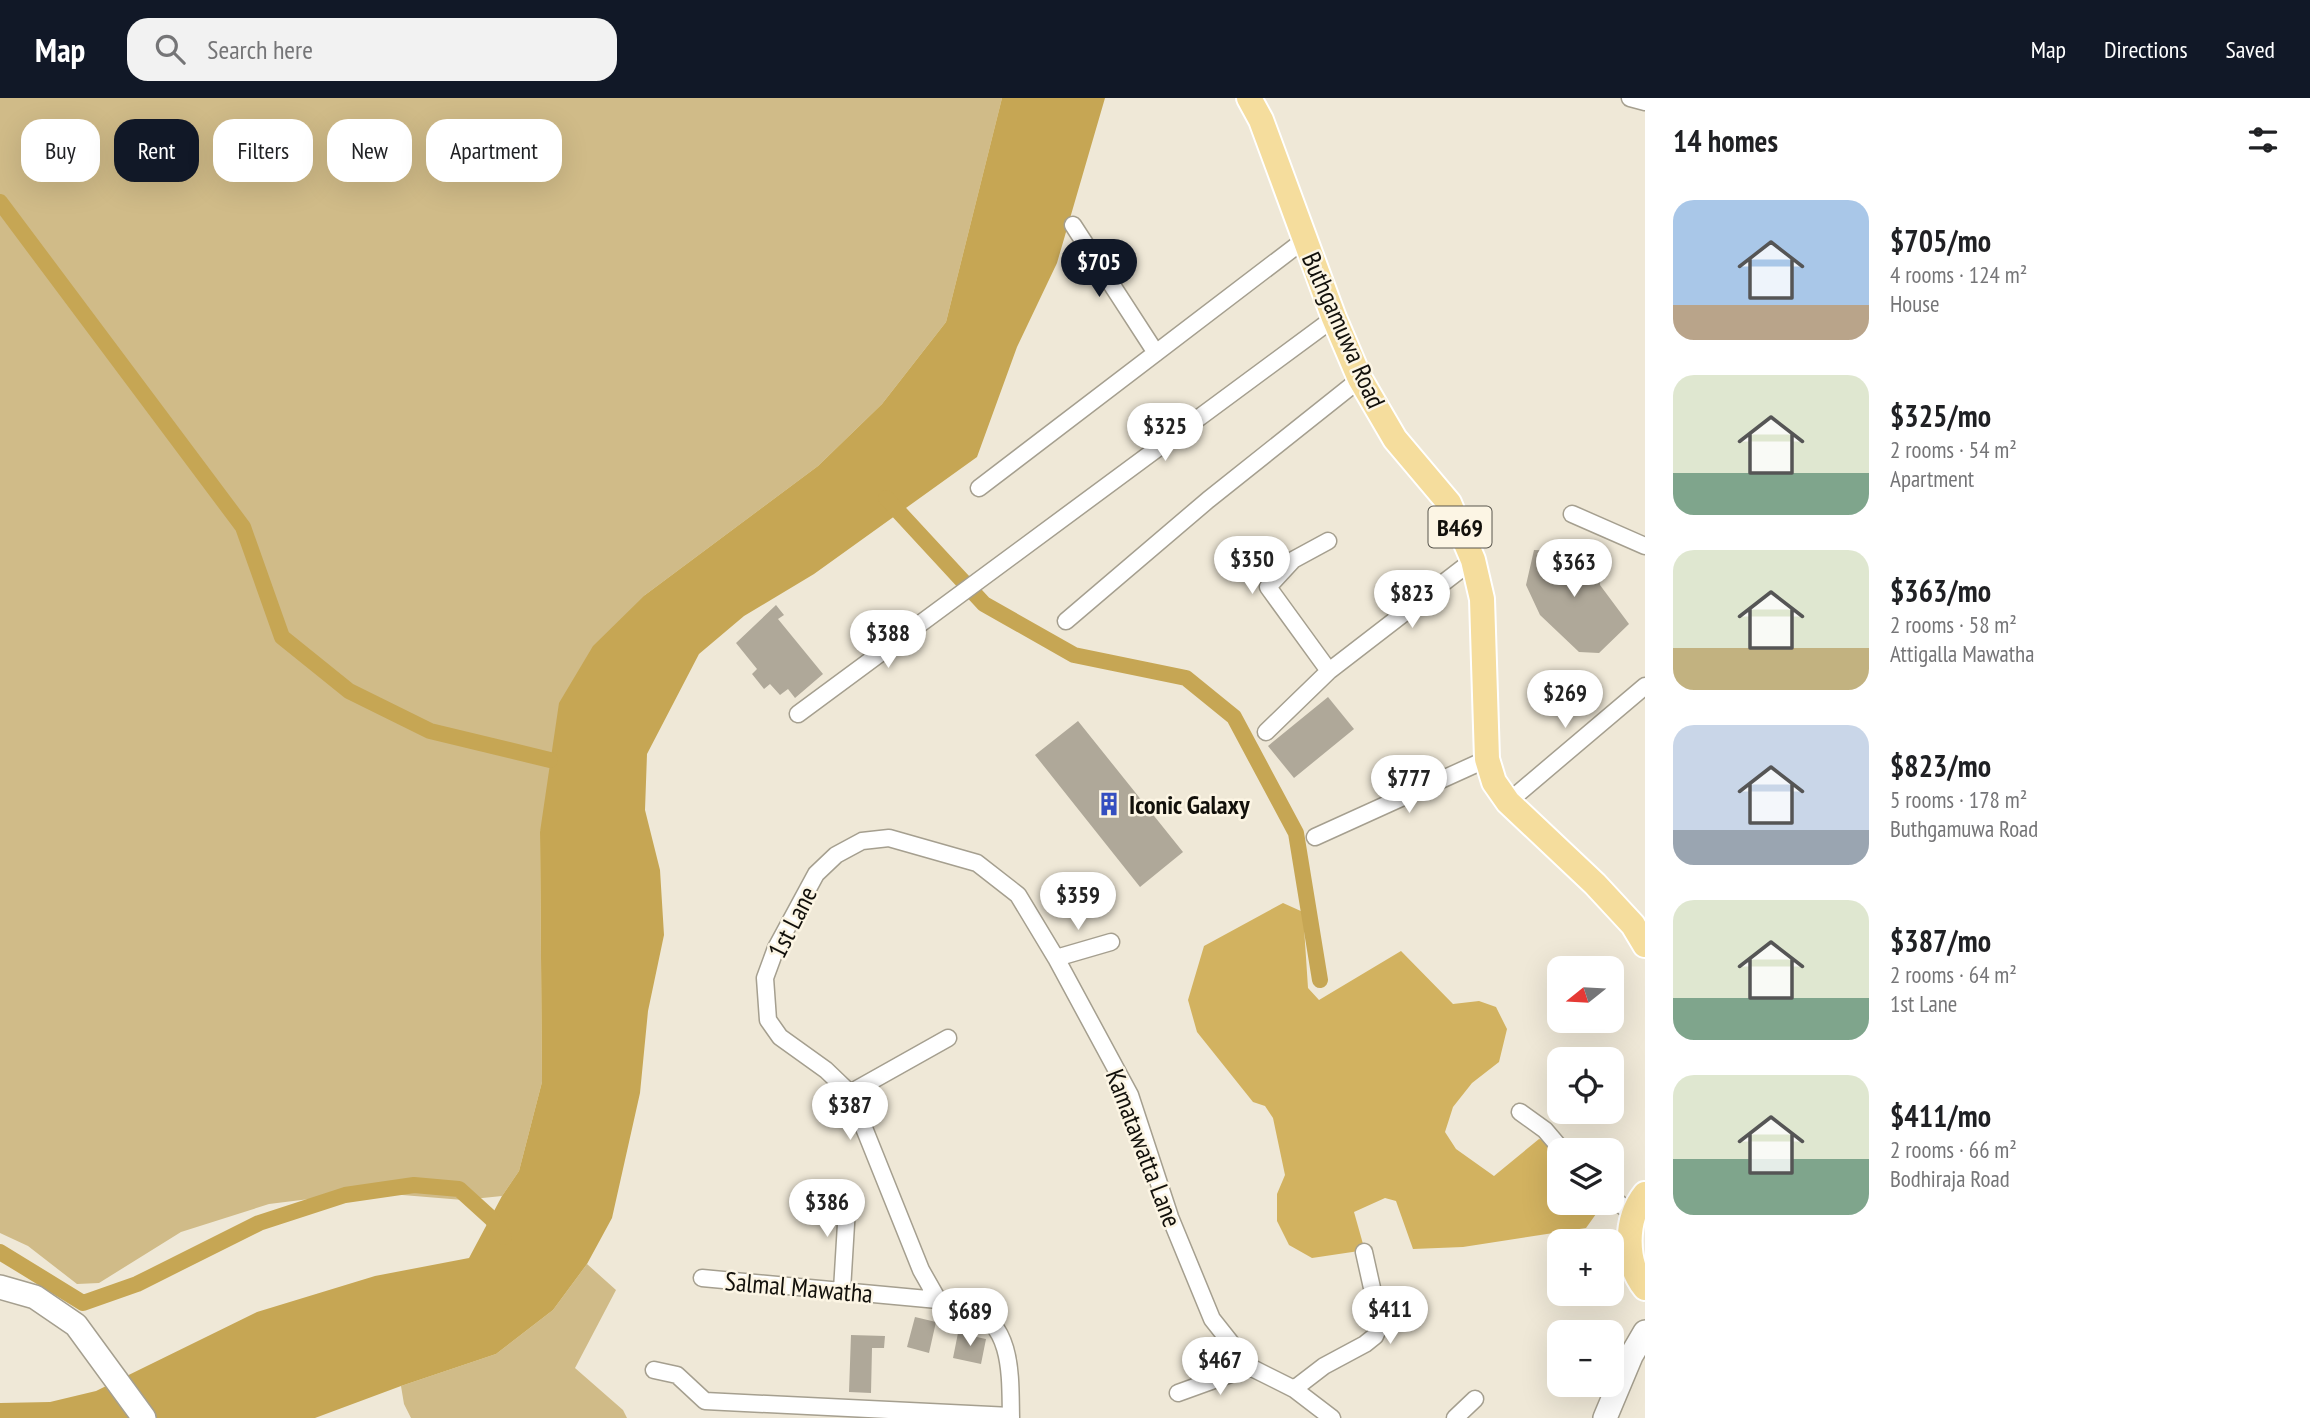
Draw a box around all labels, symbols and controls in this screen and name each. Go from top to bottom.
search box [127,18,617,81]
text: Map [35,28,85,71]
icon: search [151,30,189,68]
text: Search here [207,33,313,66]
text: Map [2031,34,2066,65]
text: Directions [2104,34,2188,65]
text: Saved [2226,34,2275,65]
chip: Buy [21,119,100,182]
chip: Rent [114,119,199,182]
chip: Filters [213,119,313,182]
chip: New [327,119,412,182]
chip: Apartment [426,119,562,182]
text: 14 homes [1673,121,1778,160]
icon: filters [2244,121,2282,159]
text: $705/mo [1890,221,1991,260]
icon: home [1729,228,1813,312]
pin: $705 [1058,240,1140,299]
text: $705 [1077,247,1121,276]
street label: Buthgamuwa Road [1295,247,1393,413]
text: 4 rooms · 124 m² [1890,260,2027,289]
text: House [1890,289,1940,318]
text: $325/mo [1890,396,1991,435]
icon: home [1729,403,1813,487]
pin: $325 [1124,404,1206,463]
text: $325 [1143,411,1187,440]
text: 2 rooms · 54 m² [1890,435,2017,464]
text: Apartment [1890,464,1974,493]
road number: B469 [1428,506,1492,547]
pin: $350 [1211,536,1293,596]
pin: $363 [1533,540,1615,599]
text: $350 [1230,544,1274,573]
text: $363 [1552,547,1596,576]
pin: $823 [1371,570,1453,630]
text: $363/mo [1890,571,1991,610]
text: $823 [1390,578,1434,607]
icon: home [1729,578,1813,662]
pin: $388 [847,610,929,670]
text: 2 rooms · 58 m² [1890,610,2017,639]
text: $388 [866,618,910,647]
text: Attigalla Mawatha [1890,639,2034,668]
pin: $269 [1524,670,1606,730]
text: $269 [1543,678,1587,707]
text: $823/mo [1890,746,1991,785]
icon: home [1729,753,1813,837]
pin: $777 [1368,756,1450,815]
text: $777 [1387,763,1431,792]
text: 5 rooms · 178 m² [1890,785,2027,814]
place label: Iconic Galaxy [1129,788,1250,821]
building icon: Iconic Galaxy [1095,790,1123,818]
text: Buthgamuwa Road [1890,814,2038,843]
pin: $359 [1037,872,1119,932]
text: $359 [1056,880,1100,909]
street label: 1st Lane [760,881,824,963]
text: $387/mo [1890,921,1991,960]
icon: home [1729,928,1813,1012]
north arrow [1547,956,1624,1032]
map controls [1547,956,1624,1397]
text: 2 rooms · 64 m² [1890,960,2017,989]
text: 1st Lane [1890,989,1957,1018]
button: locate [1547,1047,1624,1124]
street label: Kamatawatta Lane [1099,1064,1189,1232]
pin: $387 [809,1082,891,1142]
text: $387 [828,1090,872,1119]
text: $411/mo [1890,1096,1991,1135]
icon: home [1729,1103,1813,1187]
text: 2 rooms · 66 m² [1890,1135,2017,1164]
button: layers [1547,1138,1624,1215]
text: Bodhiraja Road [1890,1164,2010,1193]
pin: $386 [786,1180,868,1239]
text: $386 [805,1187,849,1216]
button: + [1547,1229,1624,1306]
street label: Salmal Mawatha [724,1264,874,1310]
pin: $411 [1349,1286,1431,1346]
pin: $689 [929,1288,1011,1348]
text: $411 [1368,1294,1412,1323]
text: $689 [948,1296,992,1325]
button: − [1547,1320,1624,1397]
pin: $467 [1179,1338,1261,1397]
text: $467 [1198,1345,1242,1374]

